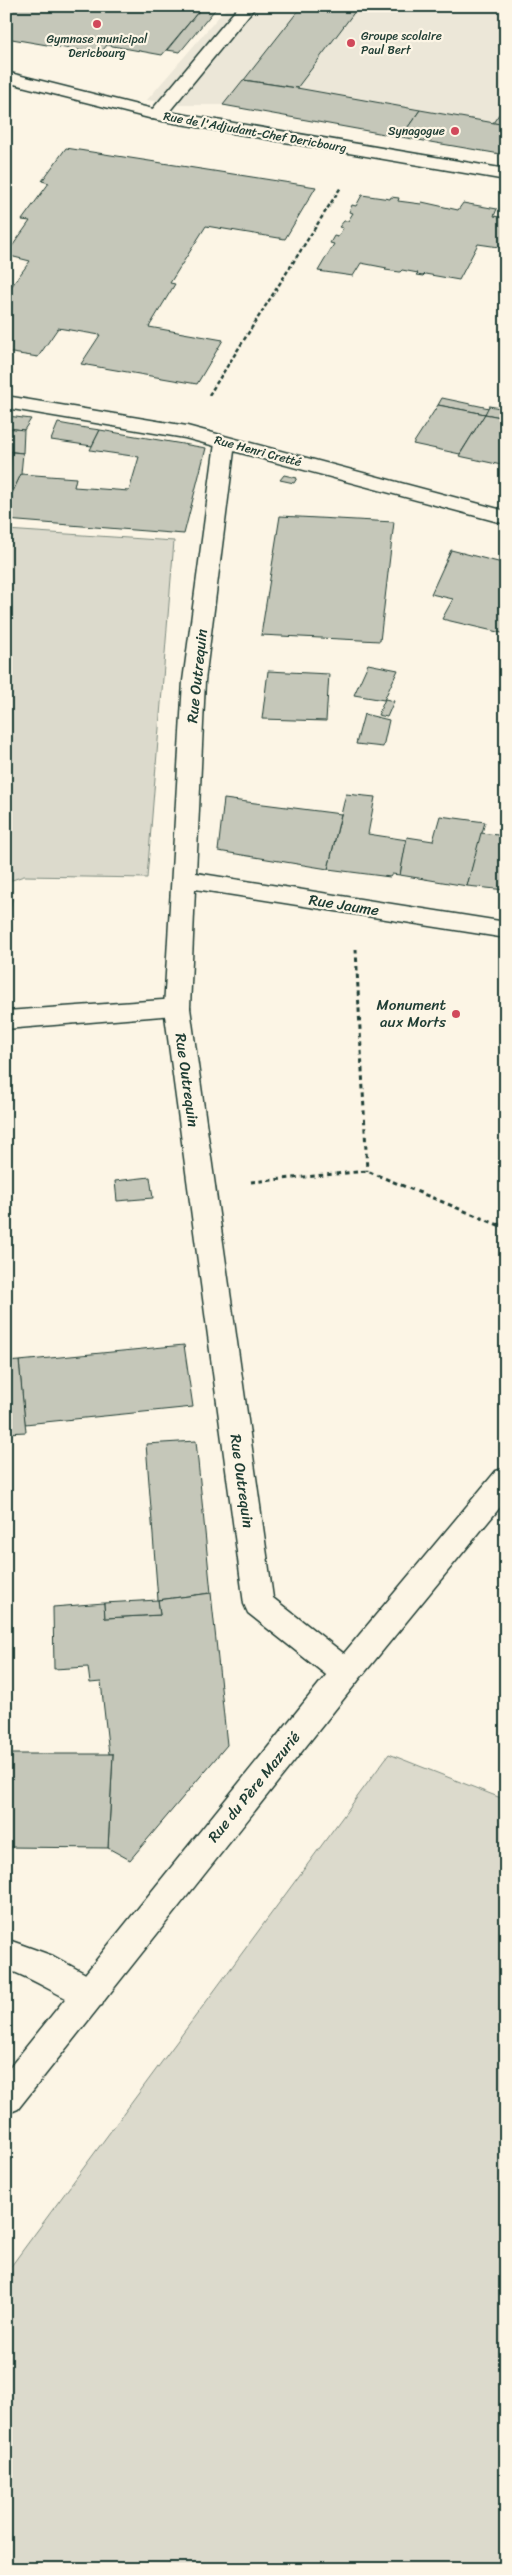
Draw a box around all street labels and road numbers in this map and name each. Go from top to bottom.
street label: Rue de l'Adjudant-Chef Dericbourg [162,105,348,159]
street label: Rue Henri Cretté [212,429,304,473]
street label: Rue Outrequin [179,628,215,724]
street label: Rue Jaume [307,887,381,923]
street label: Rue Outrequin [168,1031,206,1129]
street label: Rue Outrequin [223,1432,261,1530]
street label: Rue du Père Mazurié [201,1725,307,1848]

